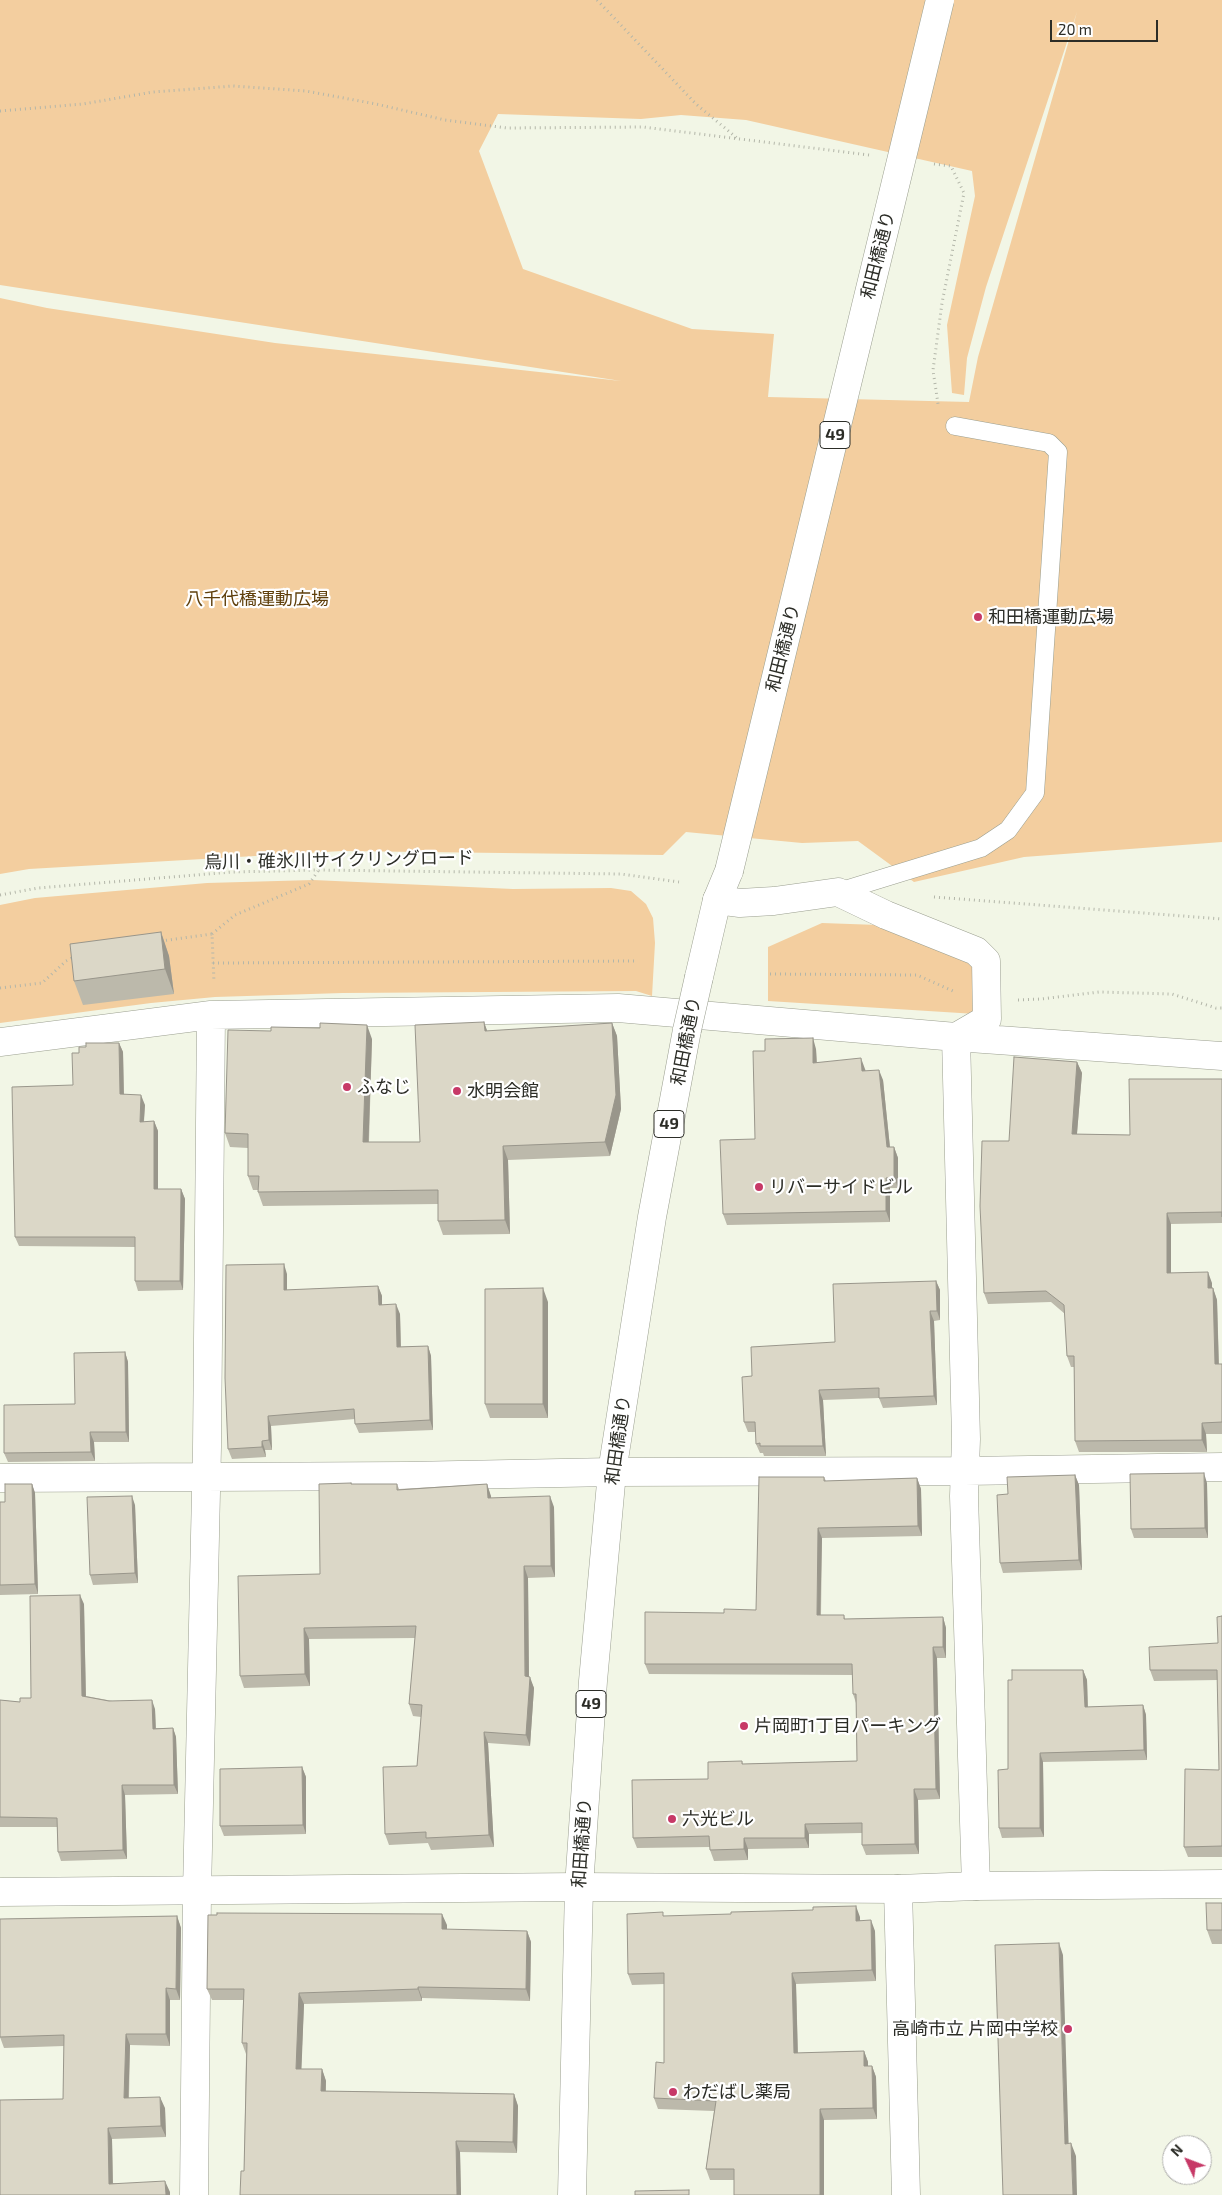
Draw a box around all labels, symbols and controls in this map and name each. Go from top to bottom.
scale bar [1052,10,1160,42]
text: 20 m [1058,20,1092,38]
street label: 和田橋通り [857,209,899,301]
road number: 49 [820,422,850,448]
park label: 八千代橋運動広場 [185,588,329,610]
street label: 和田橋通り [762,602,804,694]
place label: 和田橋運動広場 [988,606,1114,628]
marker: 和田橋運動広場 [972,611,984,623]
street label: 烏川・碓氷川サイクリングロード [204,847,474,873]
street label: 和田橋通り [667,995,705,1087]
place label: ふなじ [357,1076,411,1098]
place label: 水明会館 [467,1080,539,1102]
marker: ふなじ [341,1081,353,1093]
marker: 水明会館 [451,1085,463,1097]
road number: 49 [654,1110,684,1138]
place label: リバーサイドビル [769,1176,913,1198]
marker: リバーサイドビル [753,1181,765,1193]
street label: 和田橋通り [601,1394,635,1486]
road number: 49 [576,1690,606,1718]
place label: 片岡町1丁目パーキング [754,1715,941,1737]
marker: 片岡町1丁目パーキング [738,1720,750,1732]
street label: 和田橋通り [568,1797,596,1889]
place label: 六光ビル [682,1808,754,1830]
marker: 六光ビル [666,1813,678,1825]
place label: 高崎市立 片岡中学校 [892,2018,1058,2040]
marker: 高崎市立 片岡中学校 [1062,2023,1074,2035]
place label: わだばし薬局 [683,2081,791,2103]
marker: わだばし薬局 [667,2086,679,2098]
north arrow [1162,2135,1212,2185]
text: N [1167,2141,1186,2160]

